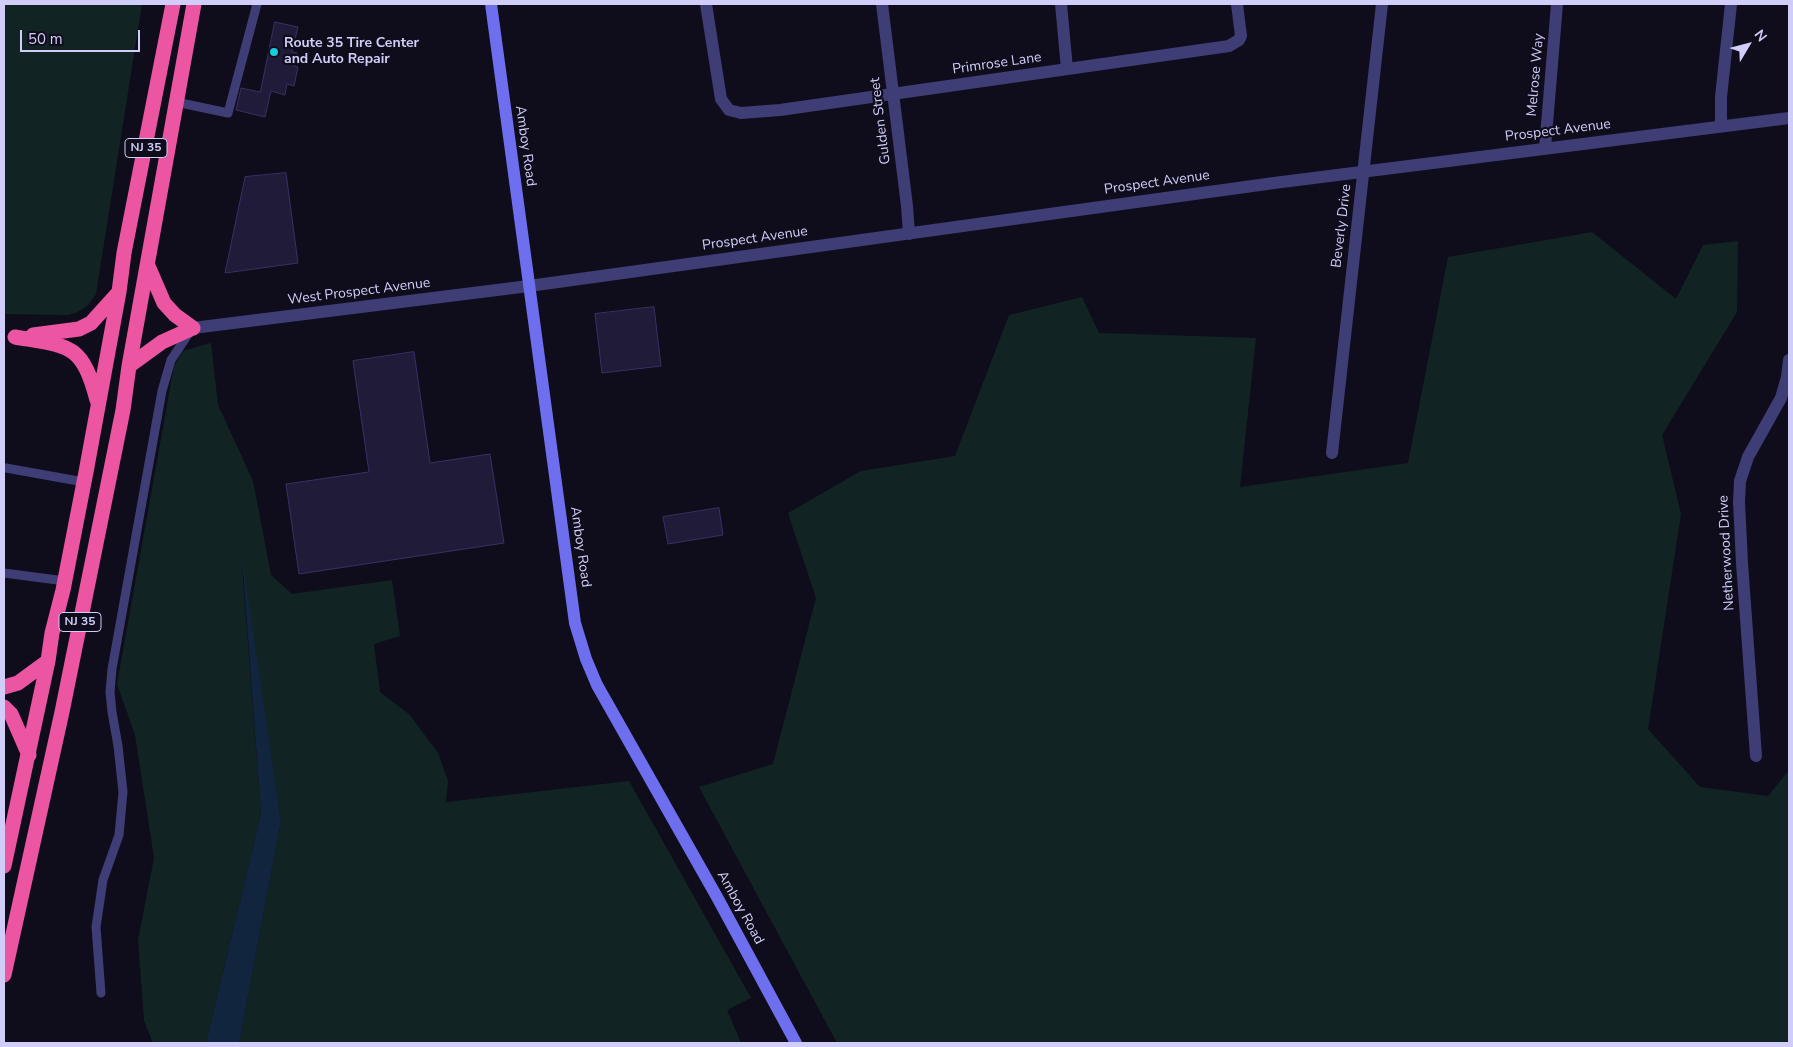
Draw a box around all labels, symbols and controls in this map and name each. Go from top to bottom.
scale bar [22,20,142,52]
north arrow [1723,20,1773,70]
text: N [1750,26,1771,46]
text: 50 m [28,29,63,49]
street label: Melrose Way [1524,33,1548,117]
place label: Route 35 Tire Center and Auto Repair [284,36,419,68]
marker: Route 35 Tire Center and Auto Repair [268,46,280,58]
street label: Primrose Lane [951,49,1043,79]
street label: Gulden Street [867,77,895,165]
street label: Amboy Road [511,105,539,187]
street label: Prospect Avenue [1504,116,1612,146]
road number: NJ 35 [125,138,167,158]
street label: Prospect Avenue [1103,167,1211,199]
street label: Beverly Drive [1329,183,1355,269]
street label: Prospect Avenue [701,223,809,255]
street label: West Prospect Avenue [287,275,431,309]
street label: Netherwood Drive [1716,495,1738,611]
street label: Amboy Road [566,506,594,588]
road number: NJ 35 [59,612,101,632]
street label: Amboy Road [713,868,767,948]

